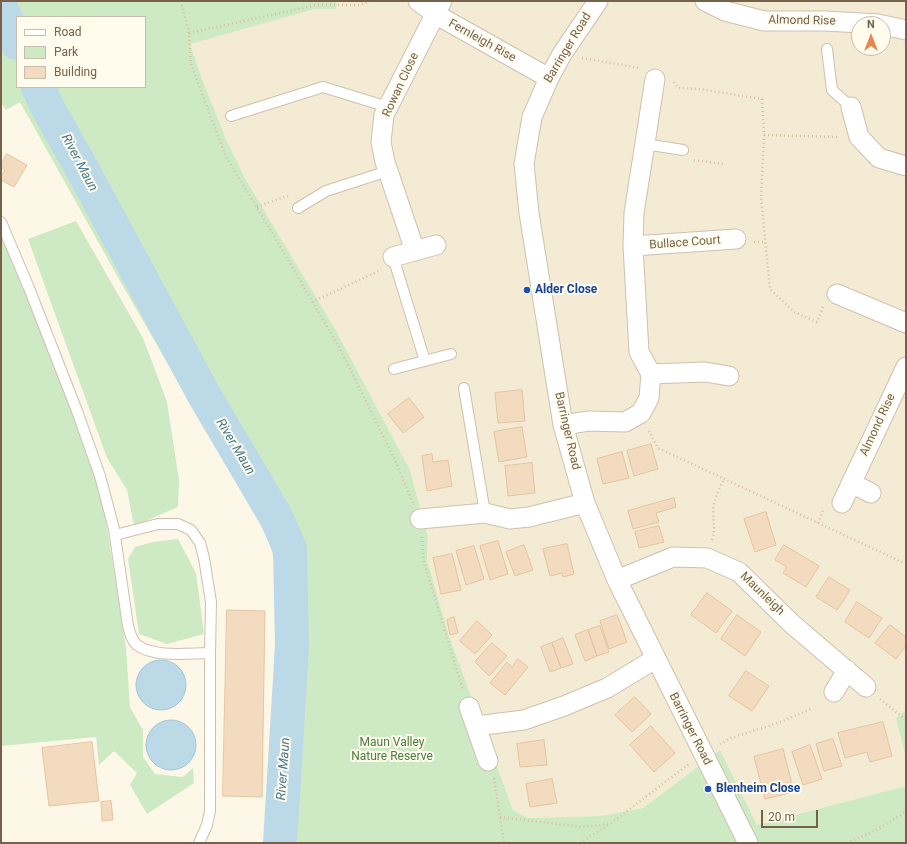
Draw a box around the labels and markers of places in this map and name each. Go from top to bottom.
place label: Alder Close [535,283,597,297]
marker: Alder Close [522,285,532,295]
place label: Blenheim Close [716,782,800,796]
marker: Blenheim Close [703,784,713,794]

